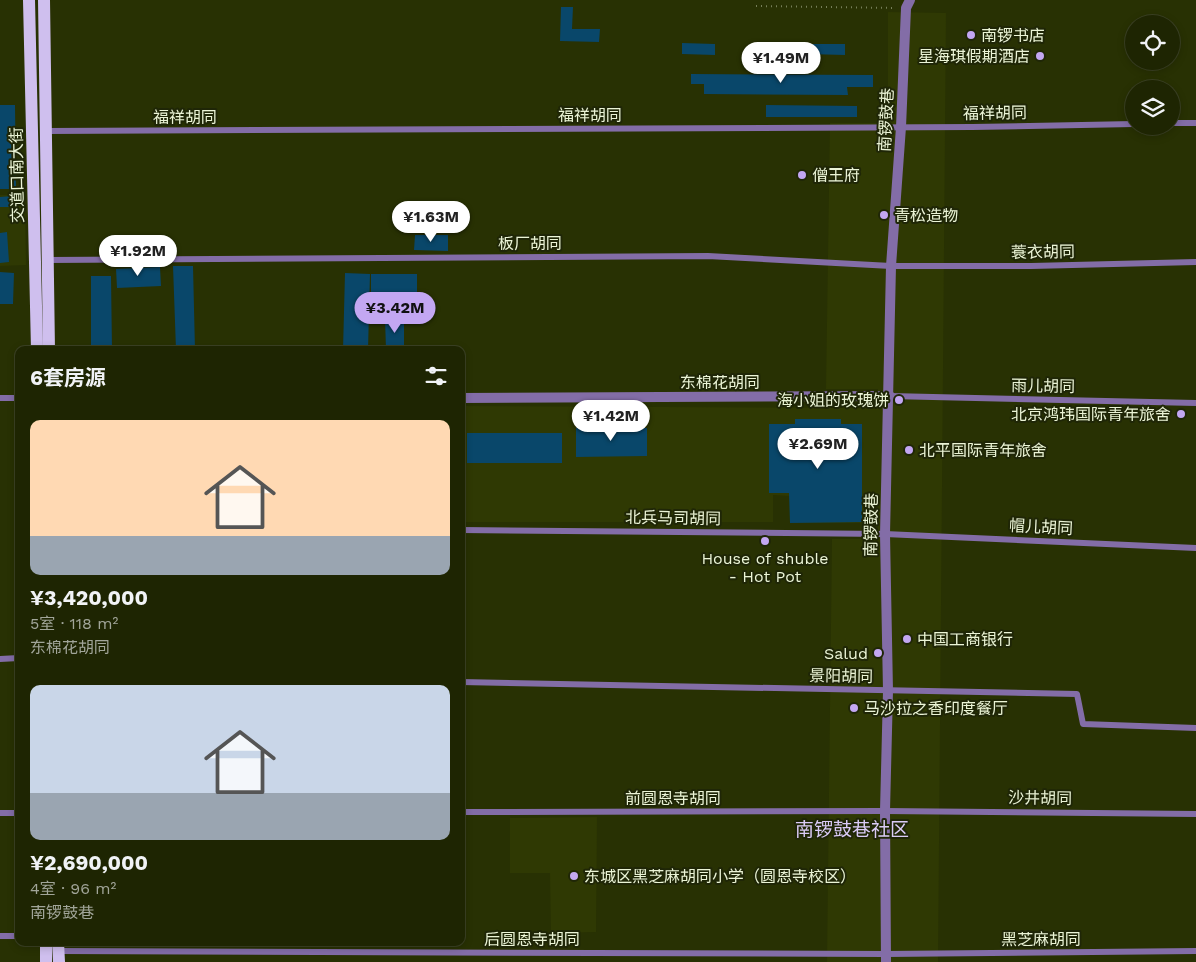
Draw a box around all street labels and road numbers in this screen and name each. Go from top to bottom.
street label: 南锣鼓巷 [875,88,897,152]
street label: 福祥胡同 [963,103,1027,123]
street label: 福祥胡同 [558,106,622,125]
street label: 福祥胡同 [153,108,217,127]
street label: 交道口南大街 [7,127,27,223]
street label: 板厂胡同 [498,234,562,253]
street label: 蓑衣胡同 [1011,242,1075,262]
street label: 东棉花胡同 [680,373,760,392]
street label: 雨儿胡同 [1011,376,1075,396]
street label: 南锣鼓巷 [861,493,881,557]
street label: 北兵马司胡同 [625,508,721,528]
street label: 帽儿胡同 [1009,516,1073,538]
street label: 景阳胡同 [809,666,873,686]
street label: 沙井胡同 [1008,788,1072,808]
street label: 前圆恩寺胡同 [625,789,721,808]
street label: 后圆恩寺胡同 [484,930,580,949]
street label: 黑芝麻胡同 [1001,930,1081,949]

